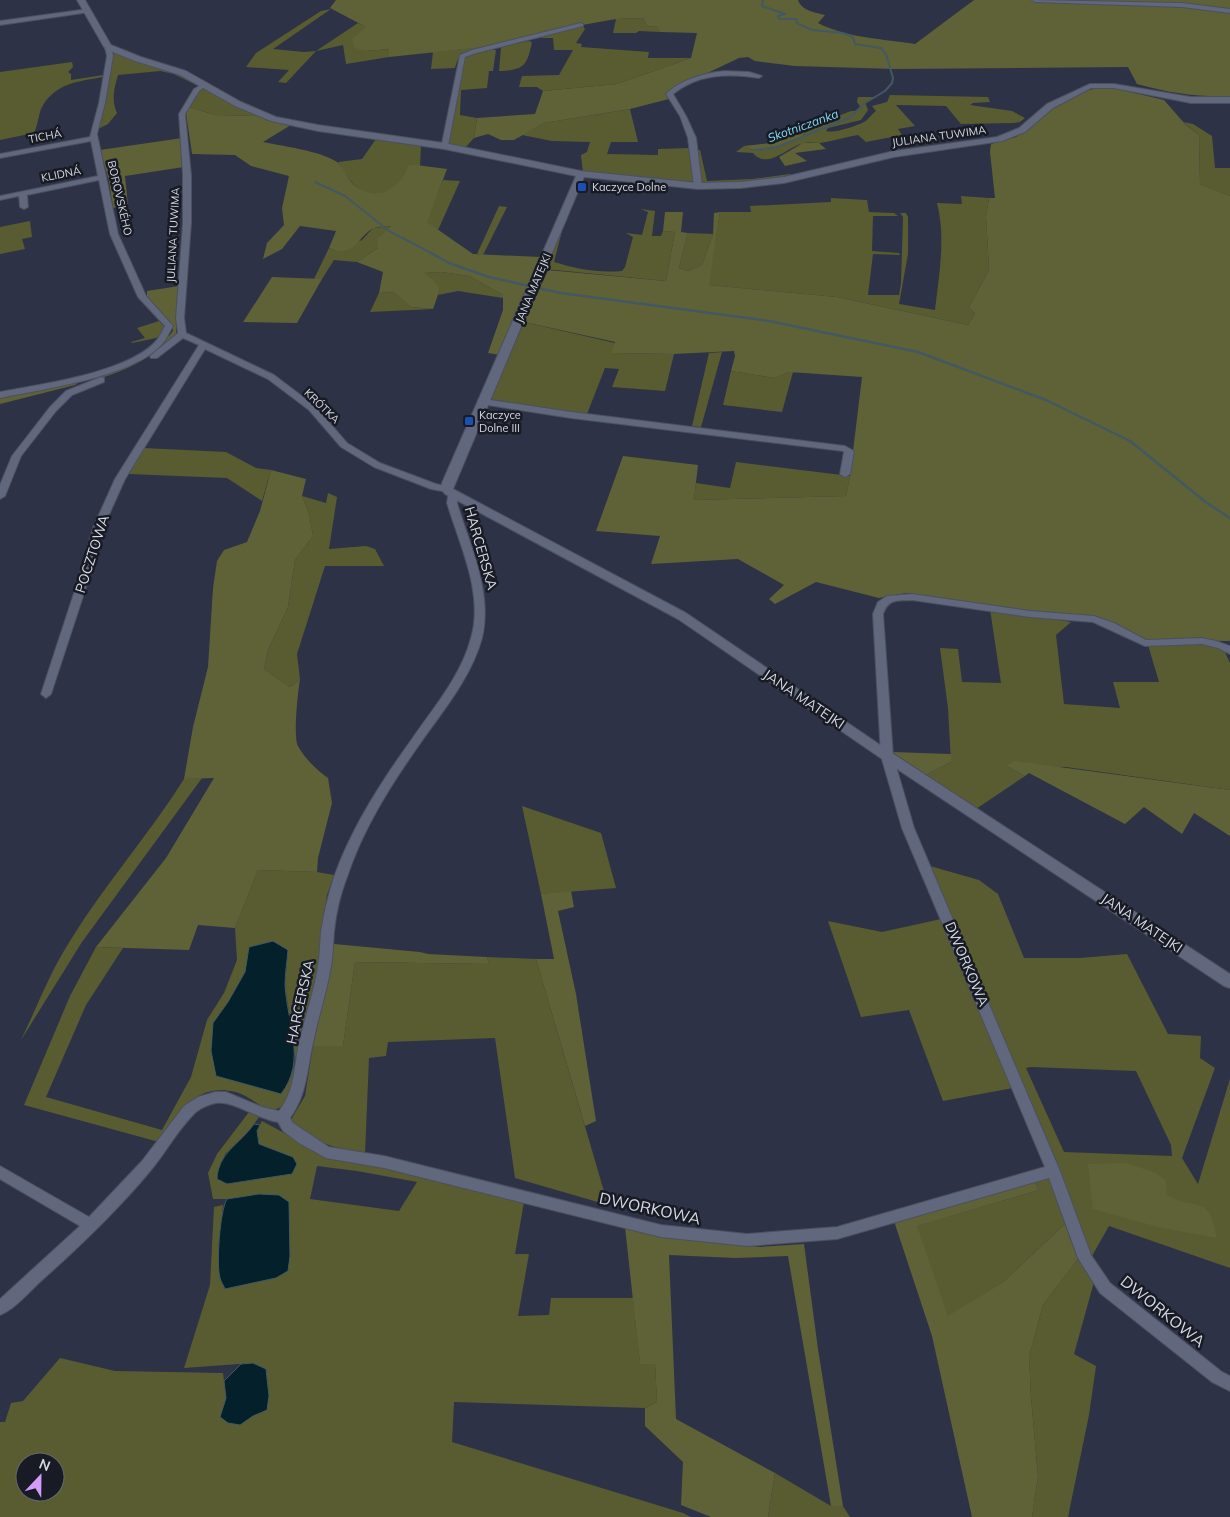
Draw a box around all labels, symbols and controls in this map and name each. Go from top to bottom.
water label: Skotniczanka [765,106,840,145]
street label: JULIANA TUWIMA [891,122,987,150]
street label: TICHÁ [27,126,63,146]
street label: BOROVSKÉHO [105,159,135,237]
street label: KLIDNÁ [40,163,82,185]
place label: Kaczyce Dolne [592,180,666,194]
marker: Kaczyce Dolne [576,181,588,193]
street label: JULIANA TUWIMA [164,187,182,283]
street label: JANA MATEJKI [512,251,554,325]
street label: KRÓTKA [301,386,343,426]
place label: Kaczyce Dolne III [479,408,521,435]
marker: Kaczyce Dolne III [463,415,475,427]
street label: HARCERSKA [461,504,502,592]
street label: POCZTOWA [71,512,113,595]
street label: JANA MATEJKI [760,665,848,733]
street label: JANA MATEJKI [1098,889,1186,957]
street label: DWORKOWA [941,919,993,1010]
street label: HARCERSKA [282,958,318,1046]
street label: DWORKOWA [598,1188,703,1229]
street label: DWORKOWA [1117,1271,1210,1351]
north arrow [15,1452,65,1502]
text: N [37,1455,53,1475]

